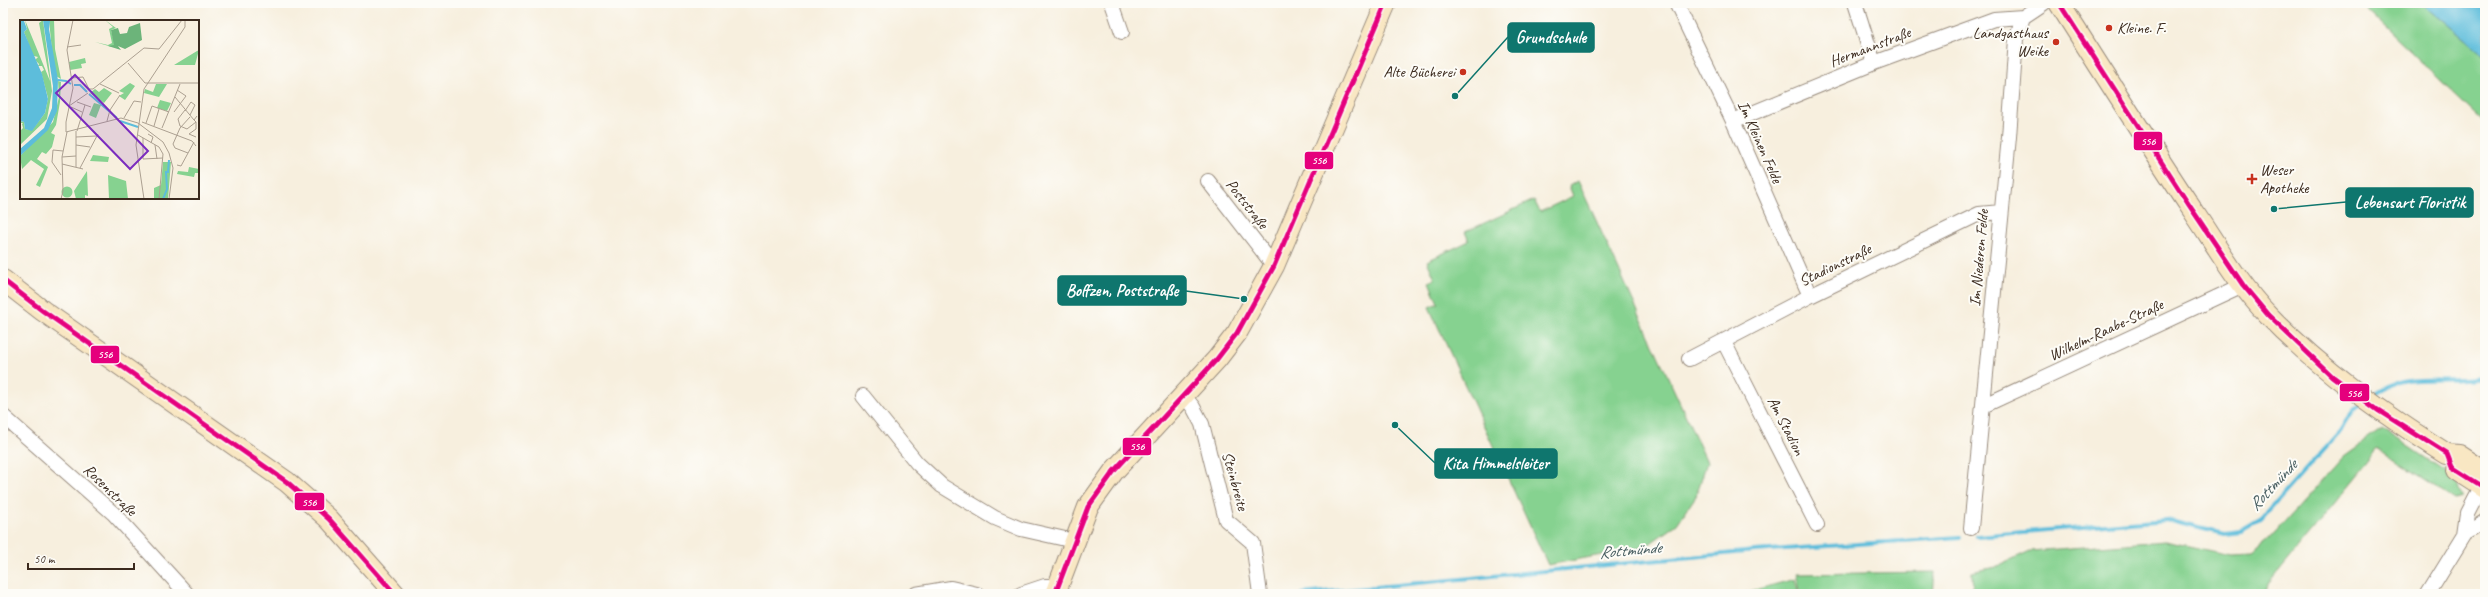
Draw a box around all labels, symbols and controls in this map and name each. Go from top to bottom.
place label: Kleine. F. [2117,18,2167,38]
inset map [20,20,199,199]
street label: Hermannstraße [1827,22,1915,72]
callout: Grundschule [1508,23,1594,52]
place label: Landgasthaus Weike [1973,23,2050,61]
marker: Kleine. F. [2104,23,2114,33]
text: Grundschule [1516,27,1588,48]
marker: Landgasthaus Weike [2051,37,2061,47]
place label: Alte Bücherei [1384,62,1457,82]
marker: Alte Bücherei [1458,67,1468,77]
street label: Im Kleinen Felde [1733,98,1788,188]
line badge: 556 [2133,131,2163,151]
text: 556 [2141,134,2156,148]
line badge: 556 [1304,151,1334,170]
text: 556 [1312,153,1327,167]
place label: Weser Apotheke [2260,160,2310,198]
marker: Weser Apotheke [2247,174,2257,184]
street label: Poststraße [1221,175,1274,234]
callout: Lebensart Floristik [2346,188,2473,217]
text: Lebensart Floristik [2355,192,2467,213]
street label: Im Niederen Felde [1965,207,1993,307]
street label: Stadionstraße [1796,238,1876,291]
callout: Boffzen, Poststraße [1058,276,1186,305]
text: Boffzen, Poststraße [1066,280,1180,301]
street label: Wilhelm-Raabe-Straße [2046,294,2168,365]
line badge: 556 [90,345,120,364]
text: 556 [98,347,113,361]
line badge: 556 [2339,383,2370,402]
text: 556 [2347,386,2362,400]
street label: Am Stadion [1763,393,1810,459]
line badge: 556 [1122,437,1152,456]
text: 556 [1130,439,1145,453]
street label: Steinbreite [1217,449,1253,514]
callout: Kita Himmelsleiter [1435,449,1557,478]
text: Kita Himmelsleiter [1443,453,1551,474]
water label: Rottmünde [2244,453,2303,515]
street label: Rosenstraße [79,460,142,522]
line badge: 556 [294,492,325,511]
text: 556 [302,495,317,509]
water label: Rottmünde [1598,537,1664,563]
scale bar [28,545,134,571]
text: 50 m [34,551,56,567]

